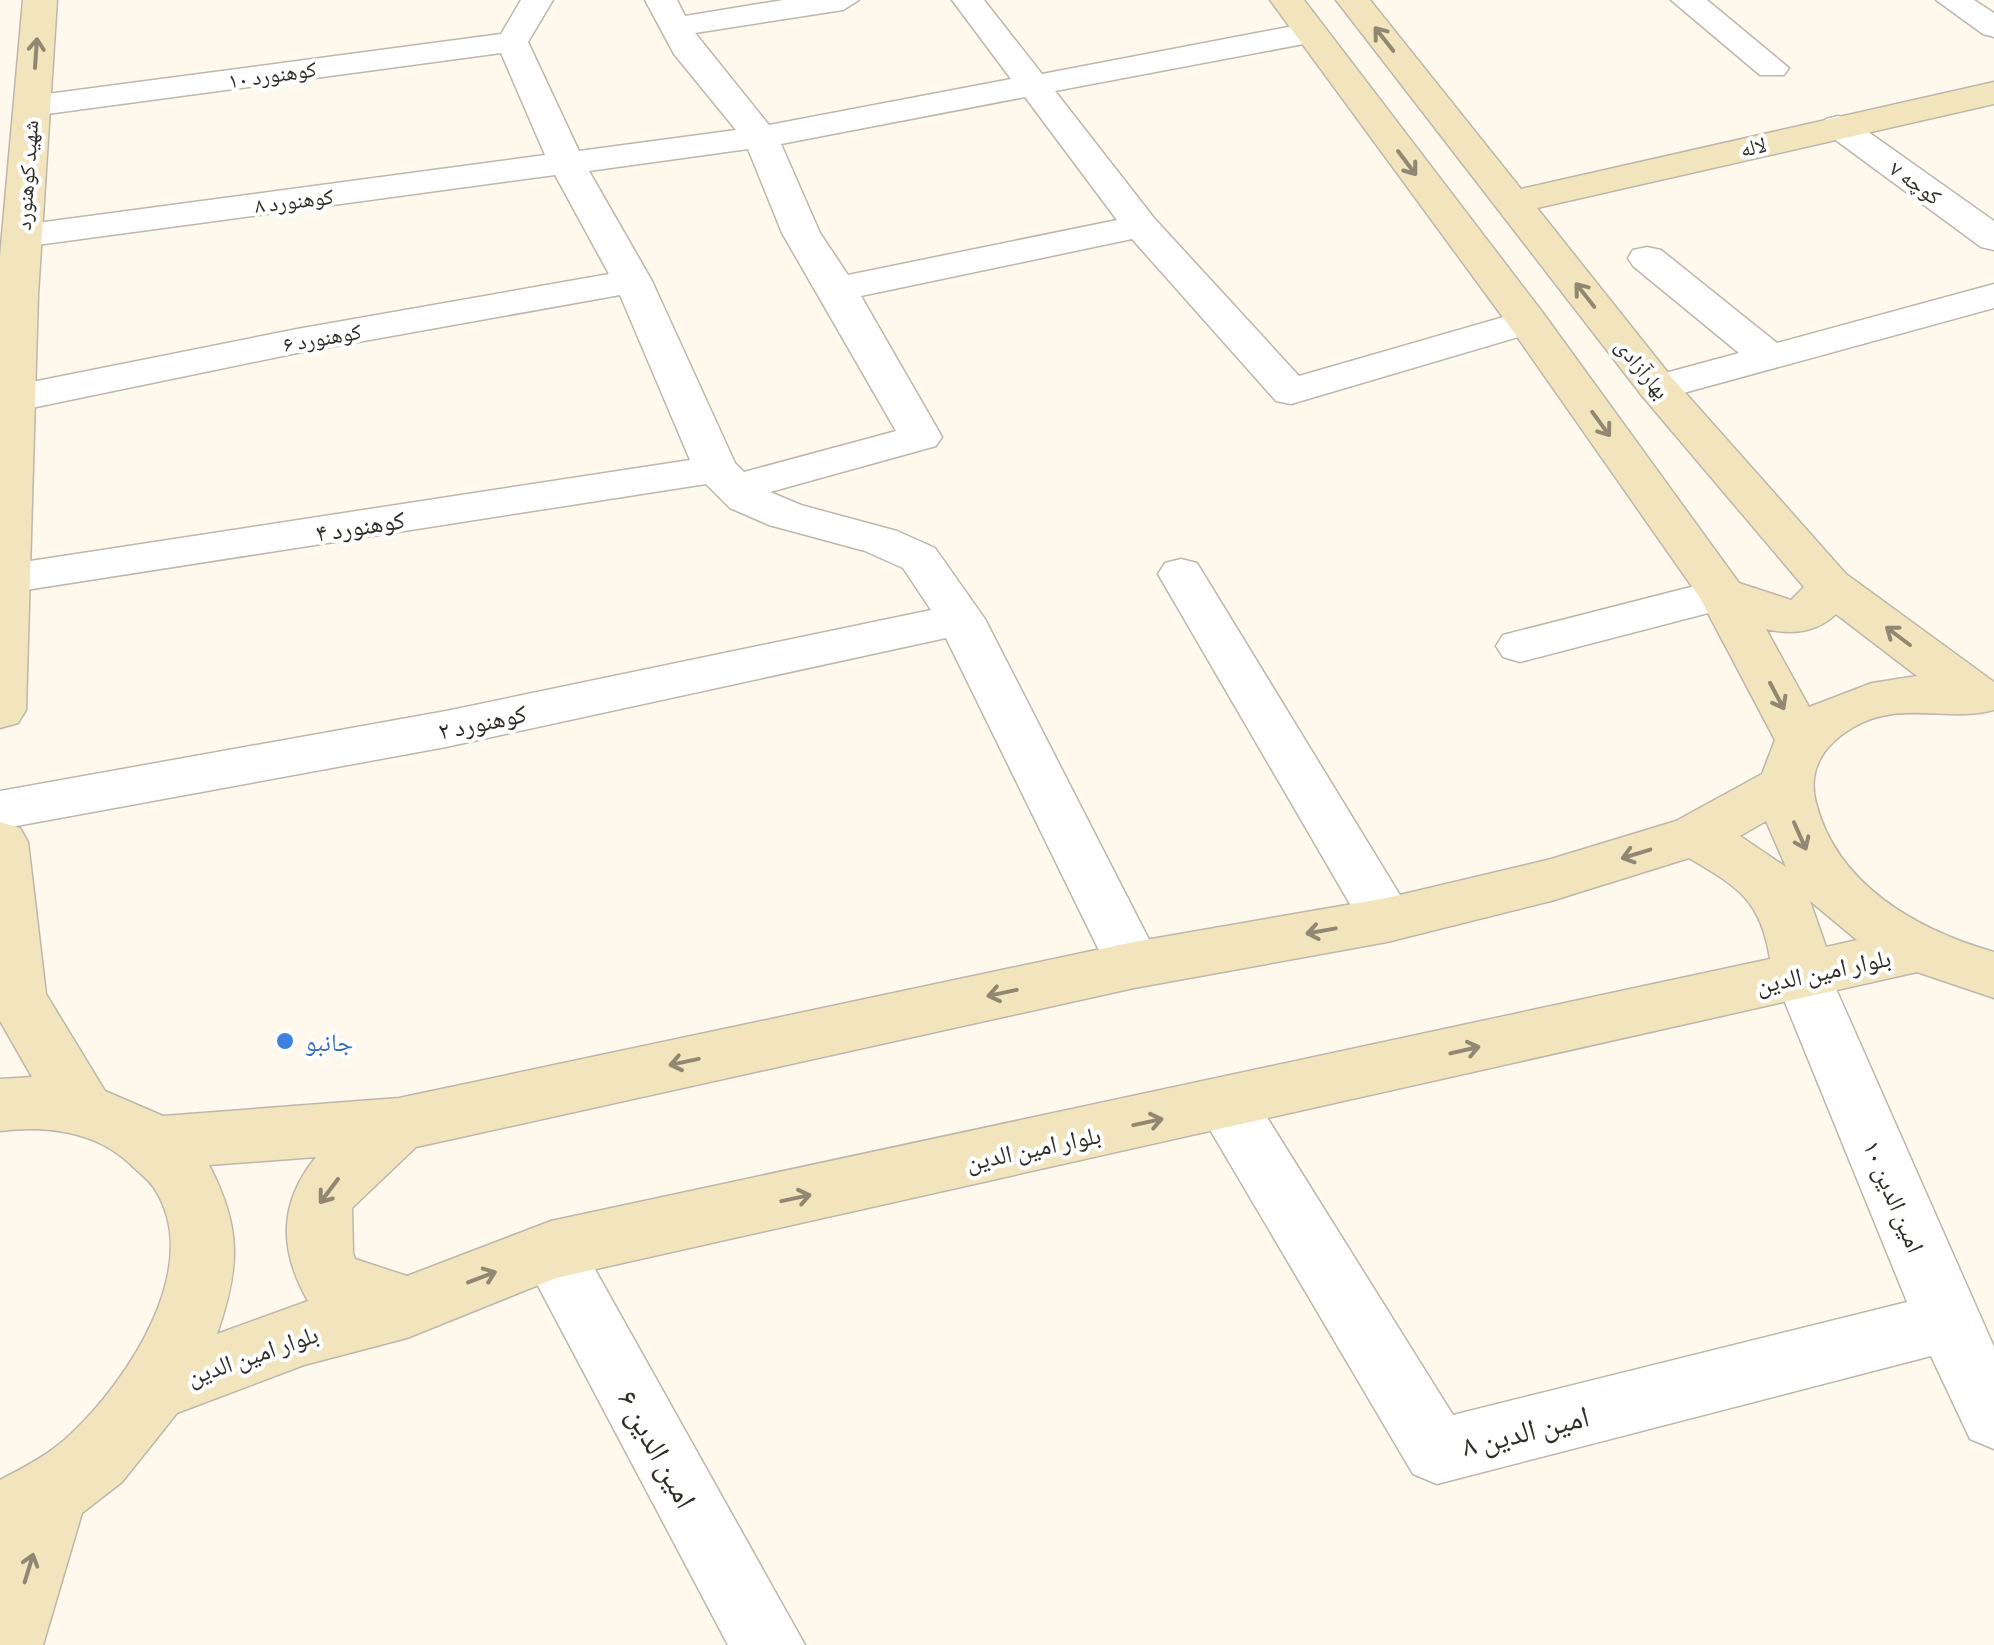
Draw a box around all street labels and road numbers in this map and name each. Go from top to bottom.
street label: کوهنورد ۱۰ [226,54,318,94]
street label: شهید کوهنورد [9,119,43,231]
street label: لاله [1737,130,1769,162]
street label: کوچه ۷ [1884,154,1947,210]
street label: کوهنورد ۸ [253,182,335,218]
street label: کوهنورد ۶ [281,317,363,357]
street label: بهارآزادی [1610,332,1676,404]
street label: کوهنورد ۴ [313,503,407,547]
street label: کوهنورد ۲ [435,697,529,745]
street label: بلوار امین الدین [1753,941,1894,1001]
street label: بلوار امین الدین [963,1118,1104,1178]
street label: امین الدین ۱۰ [1856,1135,1932,1258]
street label: بلوار امین الدین [182,1317,322,1392]
street label: امین الدین ۶ [610,1382,707,1515]
street label: امین الدین ۸ [1458,1395,1593,1465]

